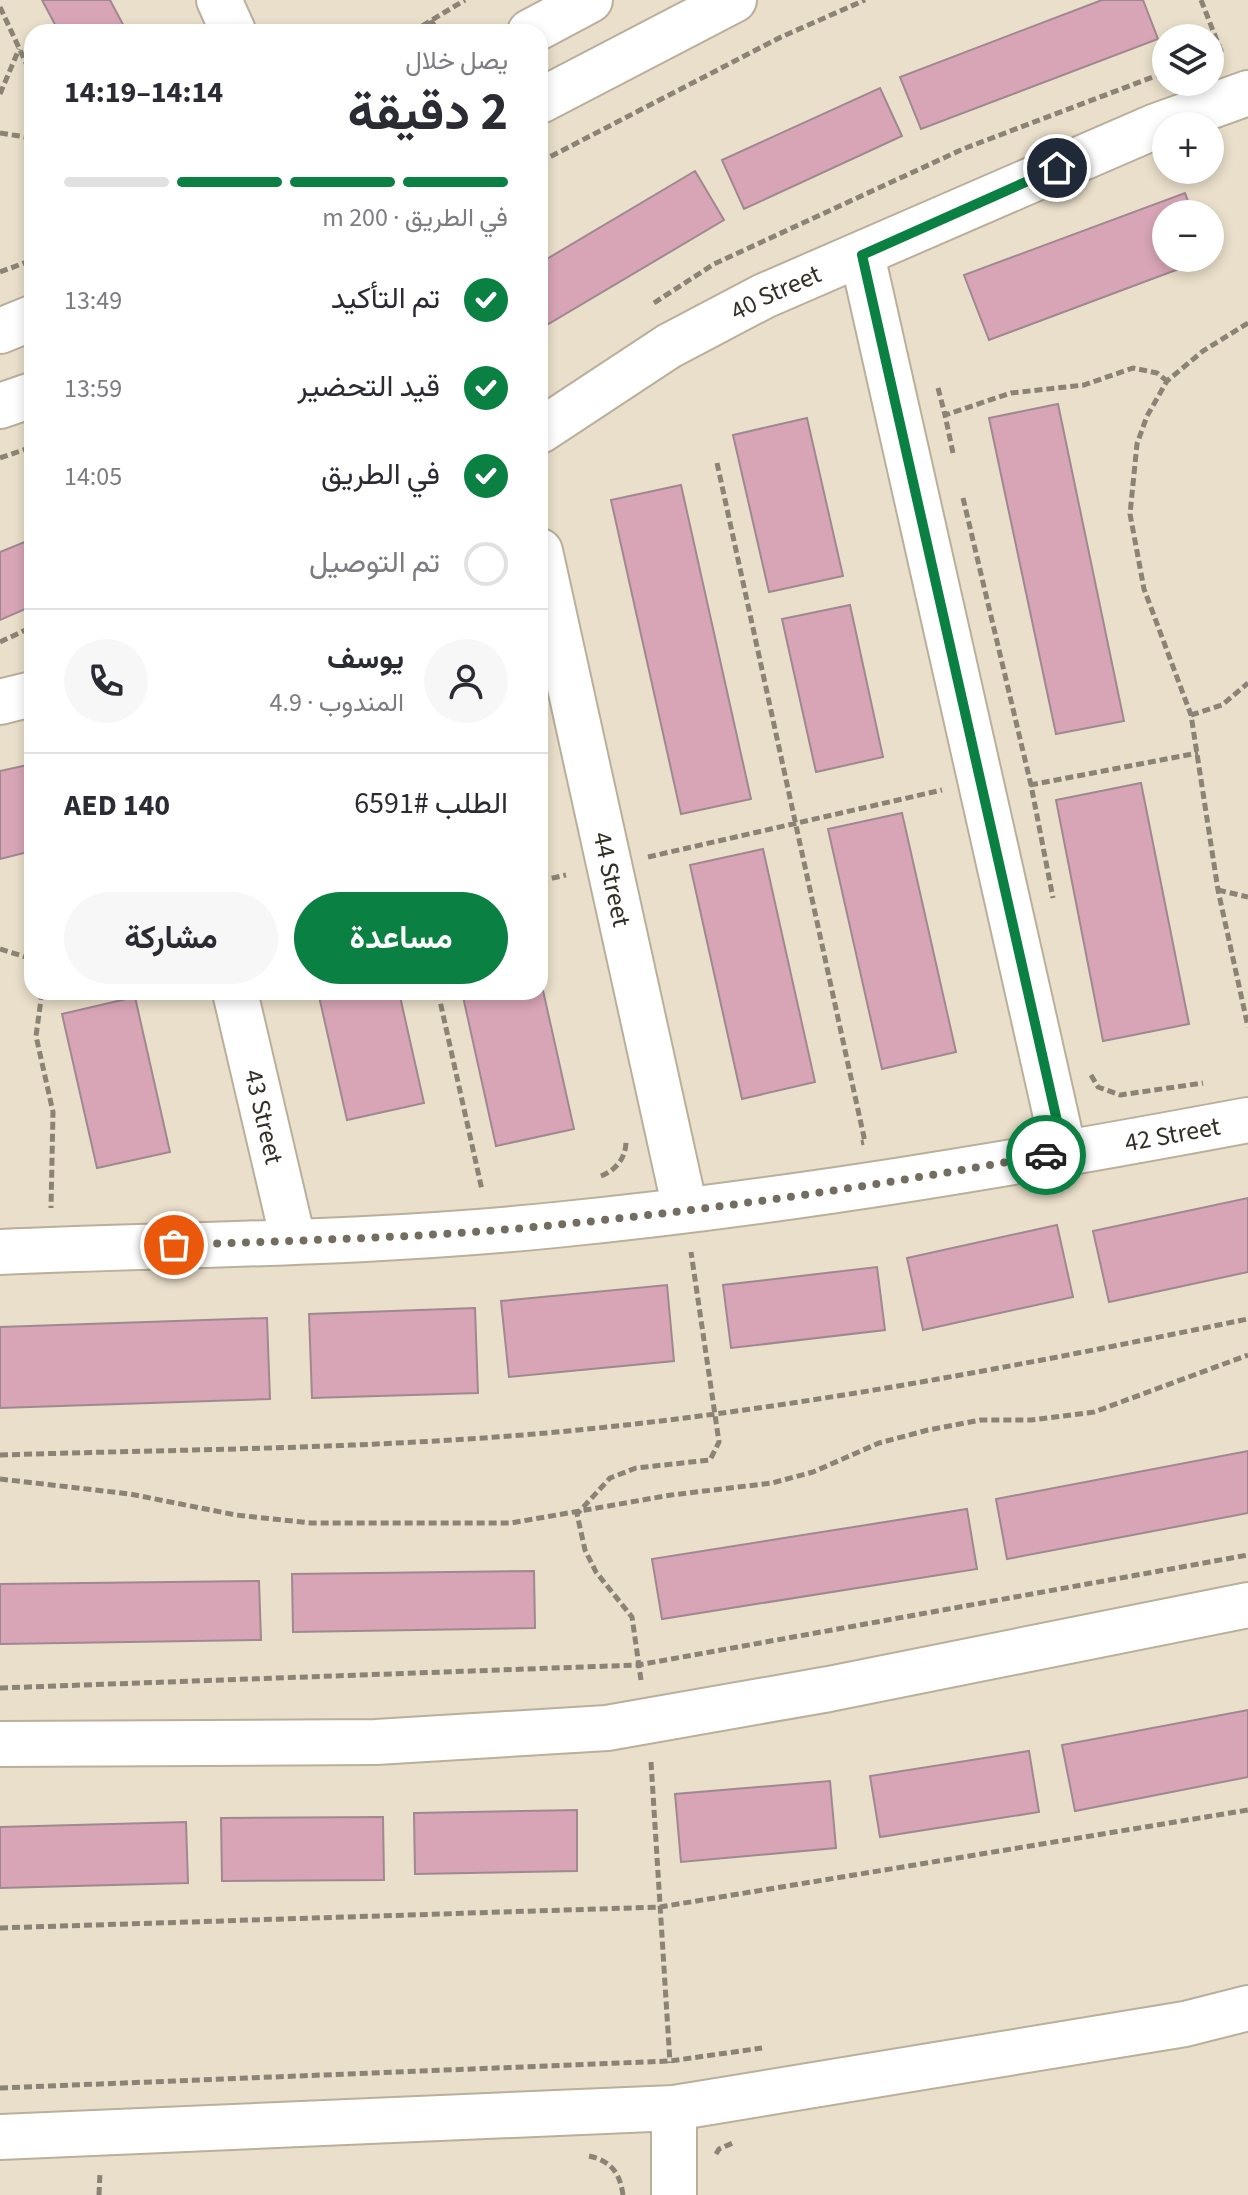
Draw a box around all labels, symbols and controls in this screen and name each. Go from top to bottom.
map controls [1152,24,1224,272]
button: layers [1152,24,1224,96]
text: يصل خلال [405,42,508,79]
text: 14:14–14:19 [64,71,223,114]
text: 2 دقيقة [348,76,508,150]
button: + [1152,112,1224,184]
pin [1023,134,1091,202]
icon: home [1035,146,1079,190]
text: في الطريق · 200 m [322,199,508,236]
button: − [1152,200,1224,272]
street label: 40 Street [724,255,827,329]
text: تم التأكيد [331,277,440,320]
icon: check [464,278,508,322]
text: 13:49 [64,282,122,319]
text: قيد التحضير [297,365,440,408]
icon: check [464,366,508,410]
text: 13:59 [64,370,122,407]
text: في الطريق [321,453,440,496]
icon: check [464,454,508,498]
text: 14:05 [64,458,122,495]
text: تم التوصيل [309,541,440,584]
text: يوسف [327,637,404,680]
button: phone [64,639,148,723]
button: person [424,639,508,723]
text: المندوب · 4.9 [269,684,404,721]
text: الطلب #6591 [354,782,508,825]
text: AED 140 [64,784,170,827]
street label: 44 Street [584,828,641,930]
button: مشاركة [64,892,278,984]
button: مساعدة [294,892,508,984]
street label: 43 Street [235,1066,293,1168]
street label: 42 Street [1122,1107,1223,1161]
courier [1006,1115,1086,1195]
icon: car [1024,1133,1068,1177]
pin [140,1211,208,1279]
icon: bag [152,1223,196,1267]

